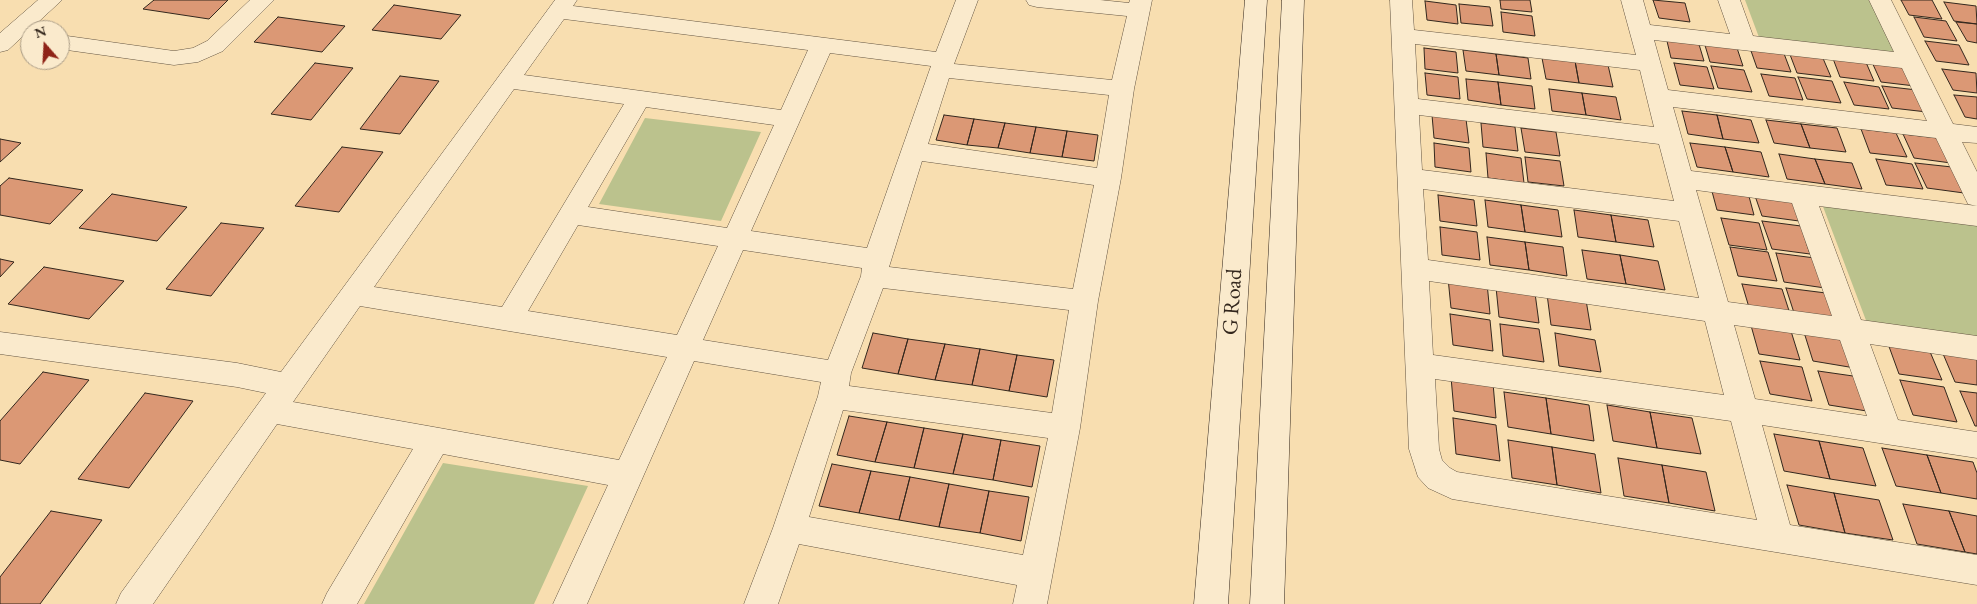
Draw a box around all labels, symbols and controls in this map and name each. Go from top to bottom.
north arrow [20,20,70,70]
text: N [32,21,49,42]
street label: G Road [1218,268,1248,336]

